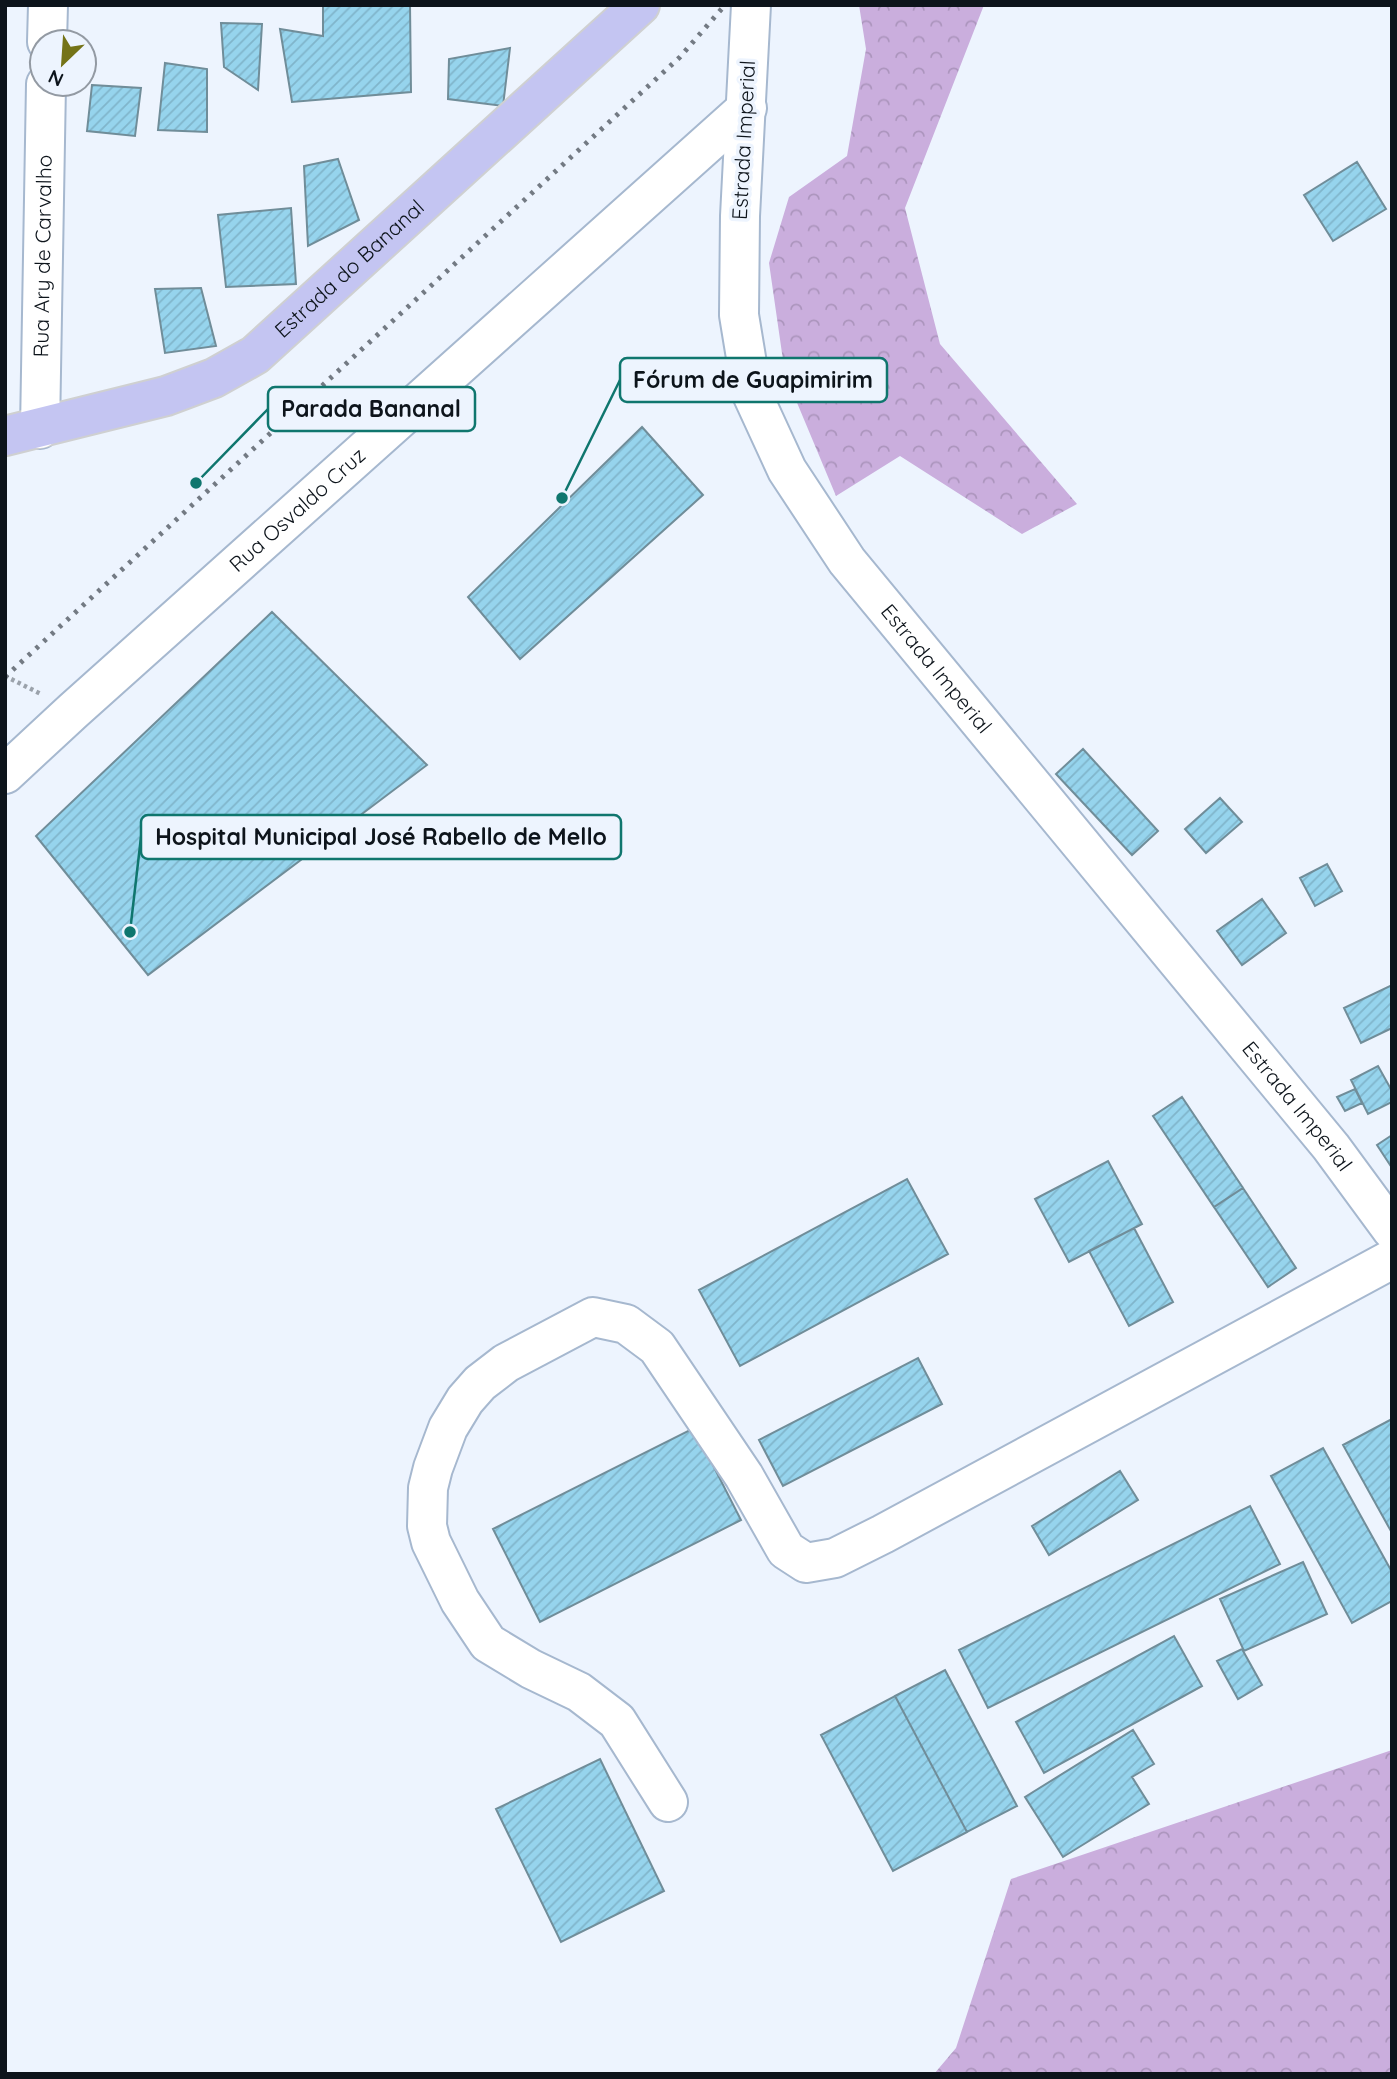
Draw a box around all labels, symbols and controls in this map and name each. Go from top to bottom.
north arrow [28,28,98,98]
street label: Estrada Imperial [726,59,760,220]
text: N [44,65,67,92]
street label: Rua Ary de Carvalho [27,154,57,358]
street label: Estrada do Bananal [269,194,429,343]
callout: Fórum de Guapimirim [620,358,887,402]
text: Fórum de Guapimirim [633,365,873,394]
callout: Parada Bananal [268,387,475,431]
text: Parada Bananal [281,394,461,423]
street label: Rua Osvaldo Cruz [224,442,370,577]
street label: Estrada Imperial [876,598,998,738]
callout: Hospital Municipal José Rabello de Mello [141,815,621,859]
text: Hospital Municipal José Rabello de Mello [155,822,607,851]
street label: Estrada Imperial [1237,1036,1358,1176]

